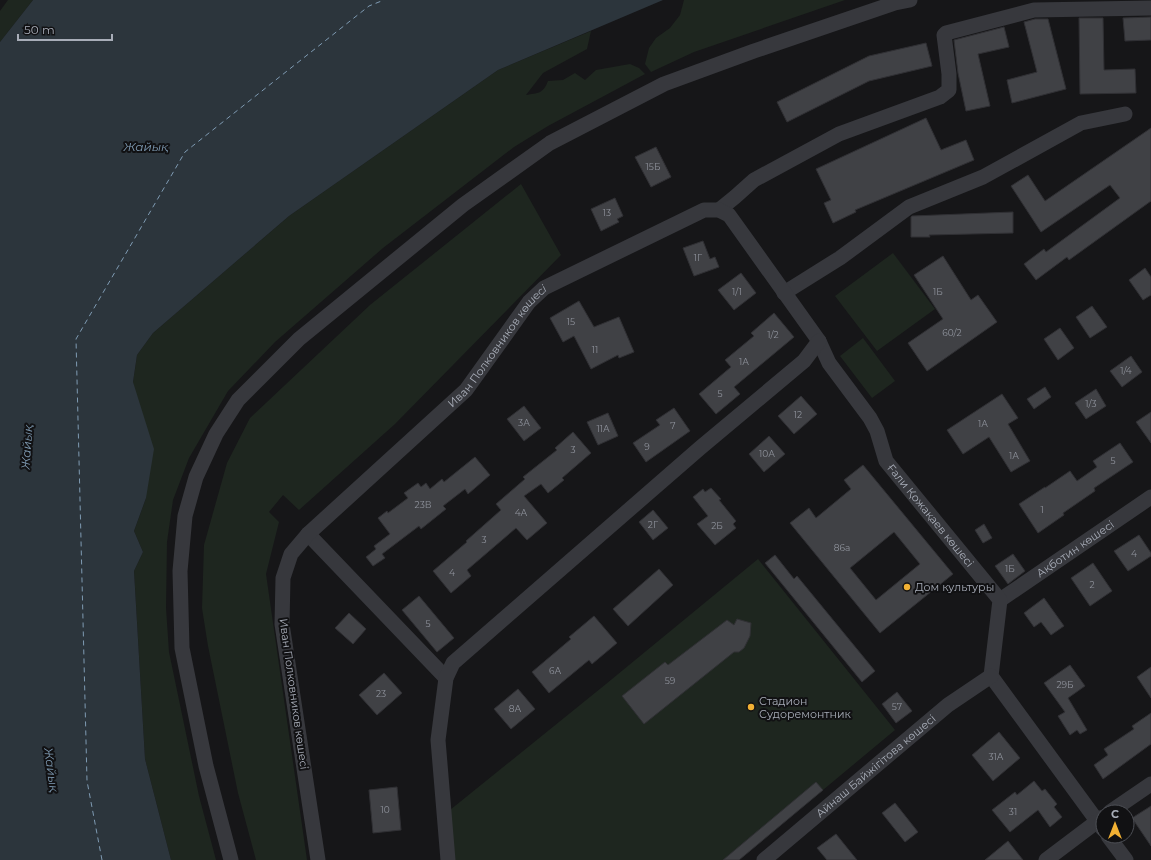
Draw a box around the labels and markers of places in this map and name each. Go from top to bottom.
place label: Дом культуры [915,580,994,594]
marker: Дом культуры [902,582,912,592]
place label: Стадион Судоремонтник [759,694,852,721]
marker: Стадион Судоремонтник [746,702,756,712]

